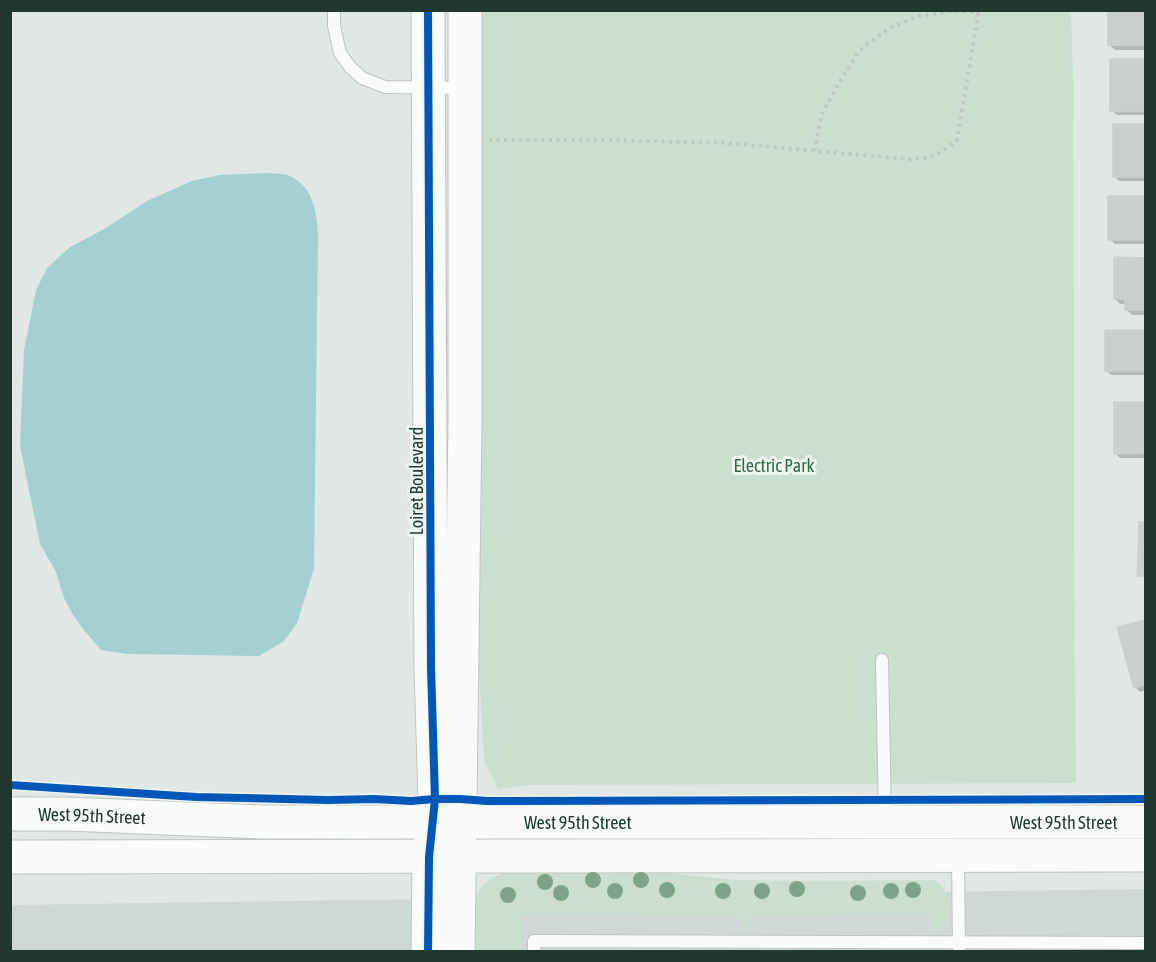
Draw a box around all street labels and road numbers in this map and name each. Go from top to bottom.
street label: Loiret Boulevard [406,427,427,535]
street label: West 95th Street [38,804,146,828]
street label: West 95th Street [524,812,632,833]
street label: West 95th Street [1010,812,1118,833]

